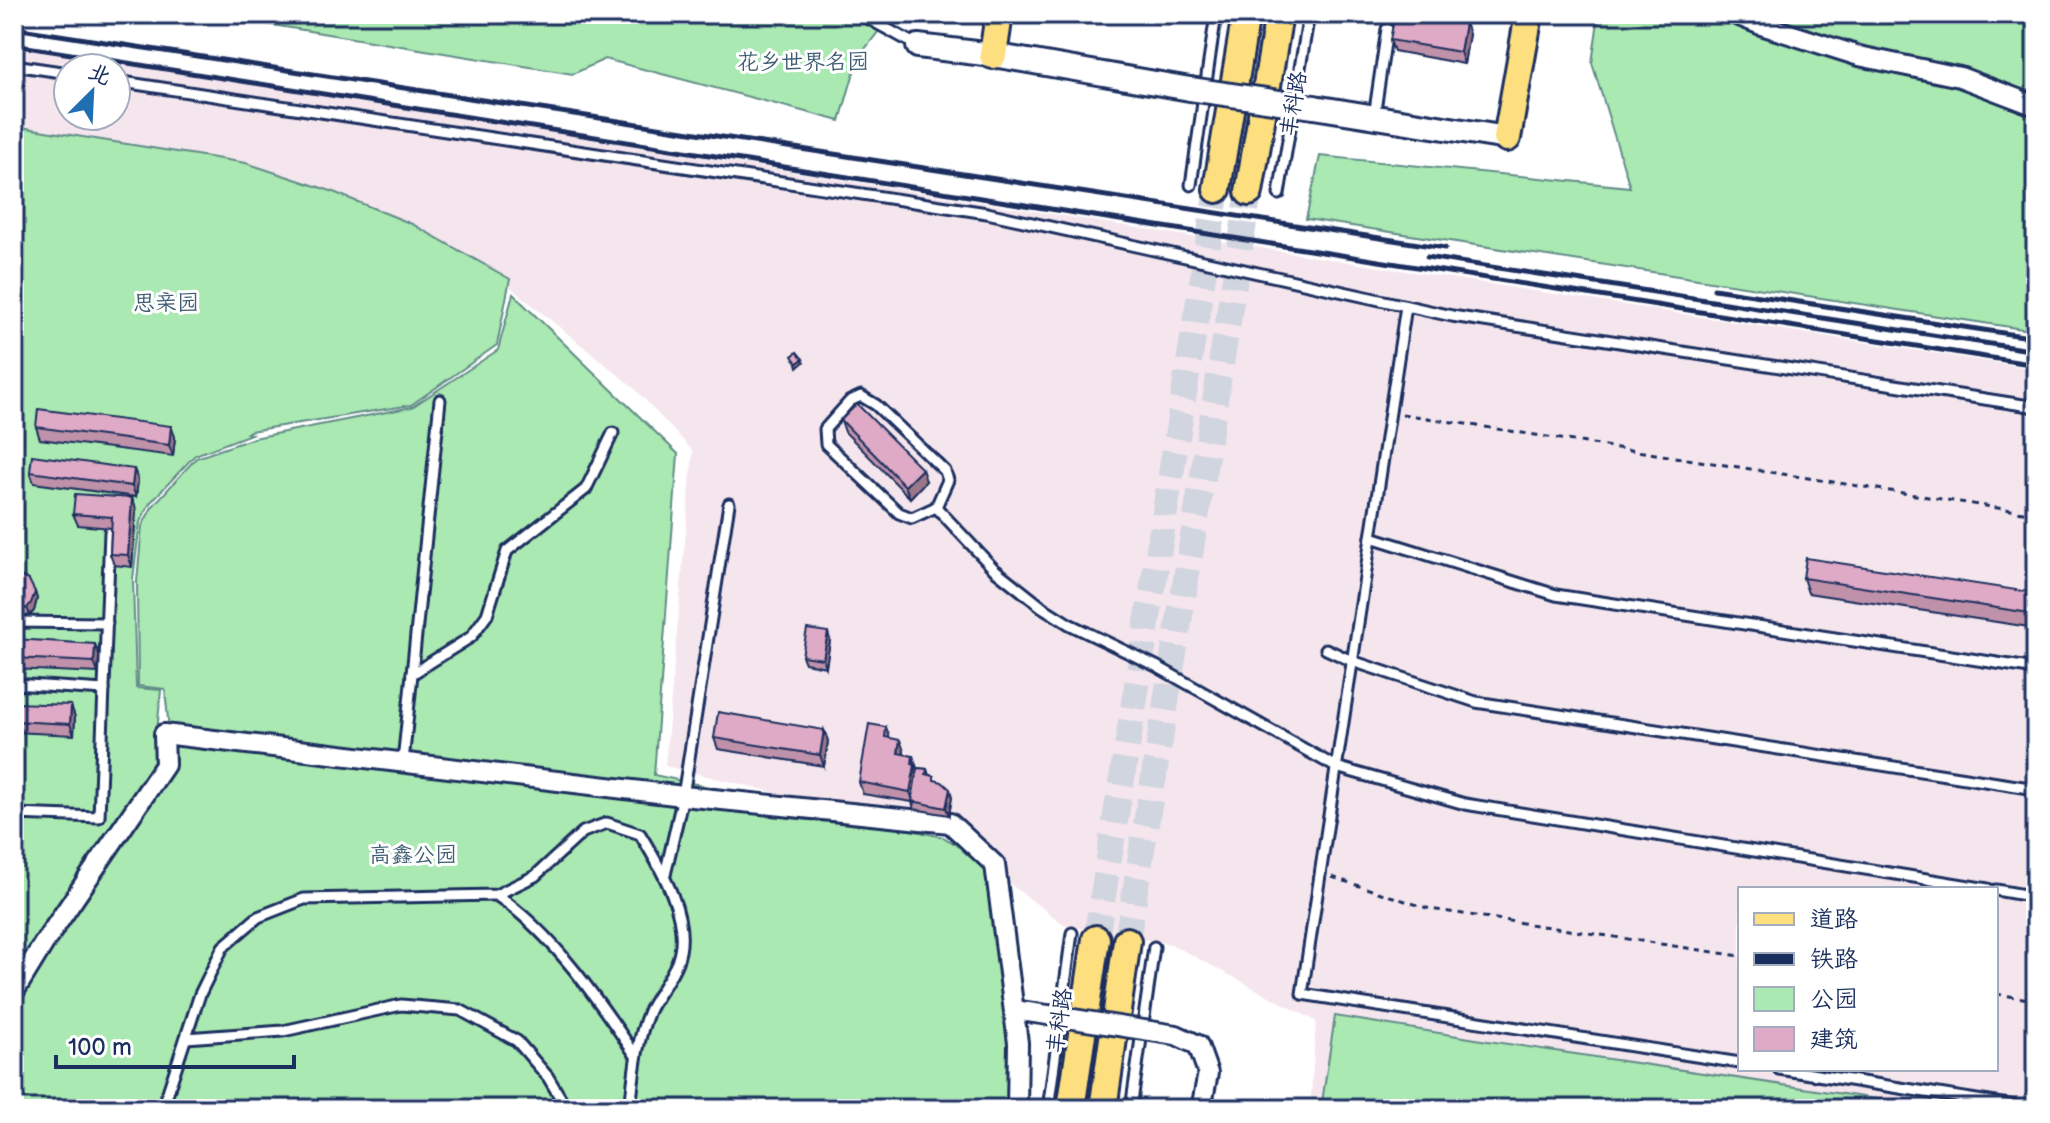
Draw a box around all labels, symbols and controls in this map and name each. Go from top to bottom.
park label: 花乡世界名园 [737,49,869,76]
north arrow [52,52,132,132]
text: 北 [84,58,115,92]
street label: 丰科路 [1275,69,1313,139]
park label: 思亲园 [133,290,199,317]
park label: 高鑫公园 [369,842,457,869]
legend [1738,887,1998,1071]
text: 道路 [1810,905,1858,934]
text: 铁路 [1810,945,1858,974]
text: 公园 [1810,985,1858,1014]
street label: 丰科路 [1042,986,1078,1056]
scale bar [56,1019,294,1069]
text: 建筑 [1810,1025,1858,1054]
text: 100 m [68,1033,132,1062]

